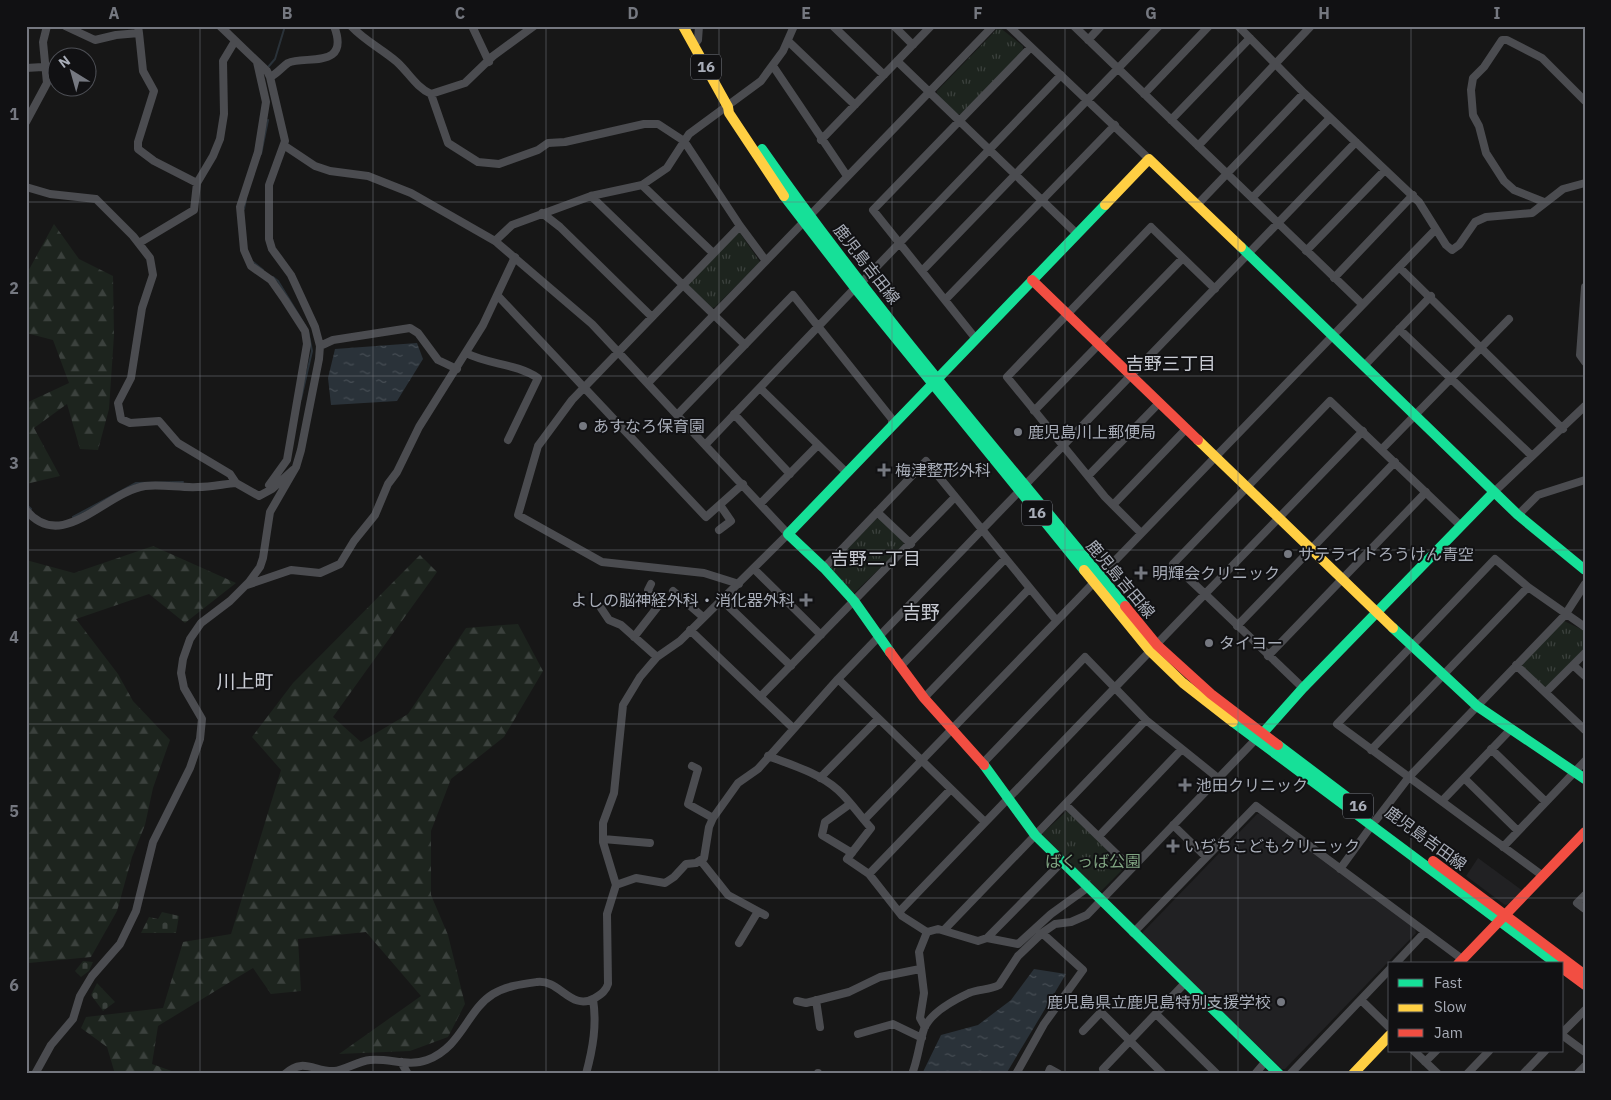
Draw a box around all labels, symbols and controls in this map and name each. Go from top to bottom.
text: A [109,3,120,23]
text: B [282,3,293,23]
text: C [455,3,465,23]
text: D [627,3,639,23]
text: E [801,3,811,23]
text: F [973,3,983,23]
text: G [1145,3,1157,23]
text: H [1318,3,1330,23]
text: I [1494,3,1501,23]
north arrow [48,48,98,98]
text: N [55,51,74,72]
road number: 16 [691,54,721,80]
text: 1 [9,104,19,124]
street label: 鹿児島吉田線 [830,220,904,308]
text: 2 [9,278,19,298]
district label: 吉野三丁目 [1126,352,1216,375]
place label: あすなろ保育園 [593,416,705,436]
marker: あすなろ保育園 [577,420,589,432]
place label: 鹿児島川上郵便局 [1028,422,1156,442]
marker: 鹿児島川上郵便局 [1012,426,1024,438]
text: 3 [9,453,19,473]
place label: 梅津整形外科 [895,460,991,480]
marker: 梅津整形外科 [877,463,891,477]
road number: 16 [1022,500,1052,526]
street label: 鹿児島吉田線 [1082,536,1160,622]
place label: サテライトろうけん青空 [1298,544,1474,564]
district label: 吉野二丁目 [831,547,921,570]
marker: サテライトろうけん青空 [1282,548,1294,560]
place label: 明輝会クリニック [1152,563,1280,583]
marker: 明輝会クリニック [1134,566,1148,580]
place label: よしの脳神経外科・消化器外科 [571,590,795,610]
marker: よしの脳神経外科・消化器外科 [799,593,813,607]
district label: 吉野 [902,600,940,624]
text: 4 [9,627,19,647]
place label: タイヨー [1219,633,1283,653]
marker: タイヨー [1203,637,1215,649]
district label: 川上町 [216,669,274,693]
place label: 池田クリニック [1196,775,1308,795]
marker: 池田クリニック [1178,778,1192,792]
road number: 16 [1343,794,1373,818]
text: 5 [9,801,19,821]
street label: 鹿児島吉田線 [1381,802,1471,874]
place label: いぢちこどもクリニック [1184,836,1360,856]
marker: いぢちこどもクリニック [1166,839,1180,853]
park label: ばくっば公園 [1045,851,1141,871]
legend [1388,962,1564,1052]
text: Fast [1434,973,1462,992]
text: 6 [9,975,19,995]
place label: 鹿児島県立鹿児島特別支援学校 [1047,992,1271,1012]
marker: 鹿児島県立鹿児島特別支援学校 [1275,996,1287,1008]
text: Slow [1434,997,1467,1016]
text: Jam [1434,1023,1463,1042]

